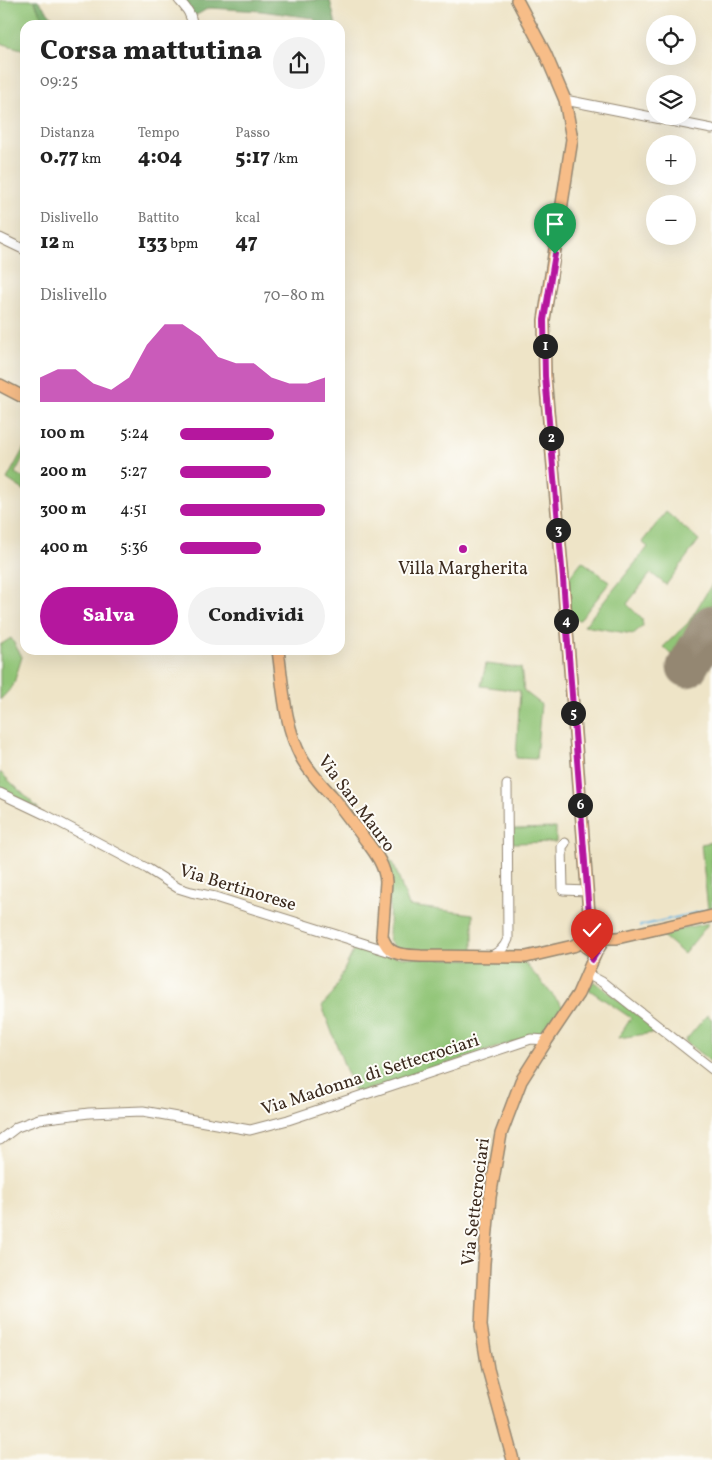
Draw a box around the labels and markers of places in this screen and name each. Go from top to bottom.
pin [534,203,576,254]
pin: 1 [532,334,558,358]
pin: 2 [538,426,564,450]
pin: 3 [546,518,570,542]
marker: Villa Margherita [457,543,469,555]
place label: Villa Margherita [398,557,528,582]
pin: 4 [554,608,578,634]
pin: 5 [560,700,586,726]
pin: 6 [568,792,592,818]
pin [571,909,613,960]

